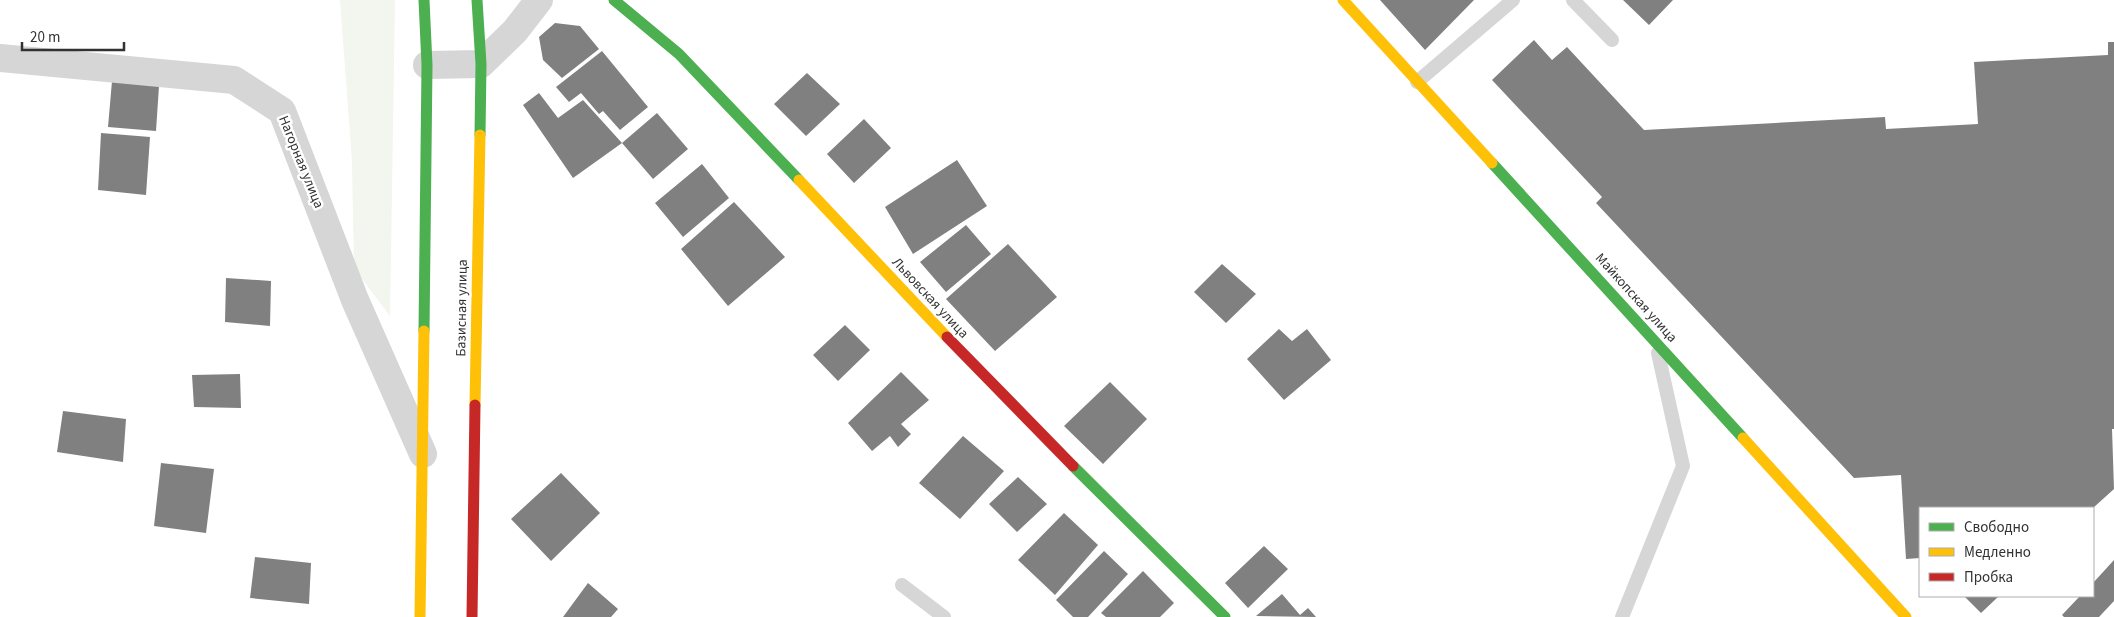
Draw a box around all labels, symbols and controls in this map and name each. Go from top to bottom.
scale bar [22,20,125,52]
text: 20 m [30,27,60,48]
street label: Нагорная улица [273,113,329,211]
street label: Майкопская улица [1590,249,1682,347]
street label: Львовская улица [887,253,973,343]
street label: Базисная улица [451,259,473,357]
legend [1919,507,2094,597]
text: Свободно [1964,517,2029,538]
text: Медленно [1964,542,2031,563]
text: Пробка [1964,567,2013,588]

